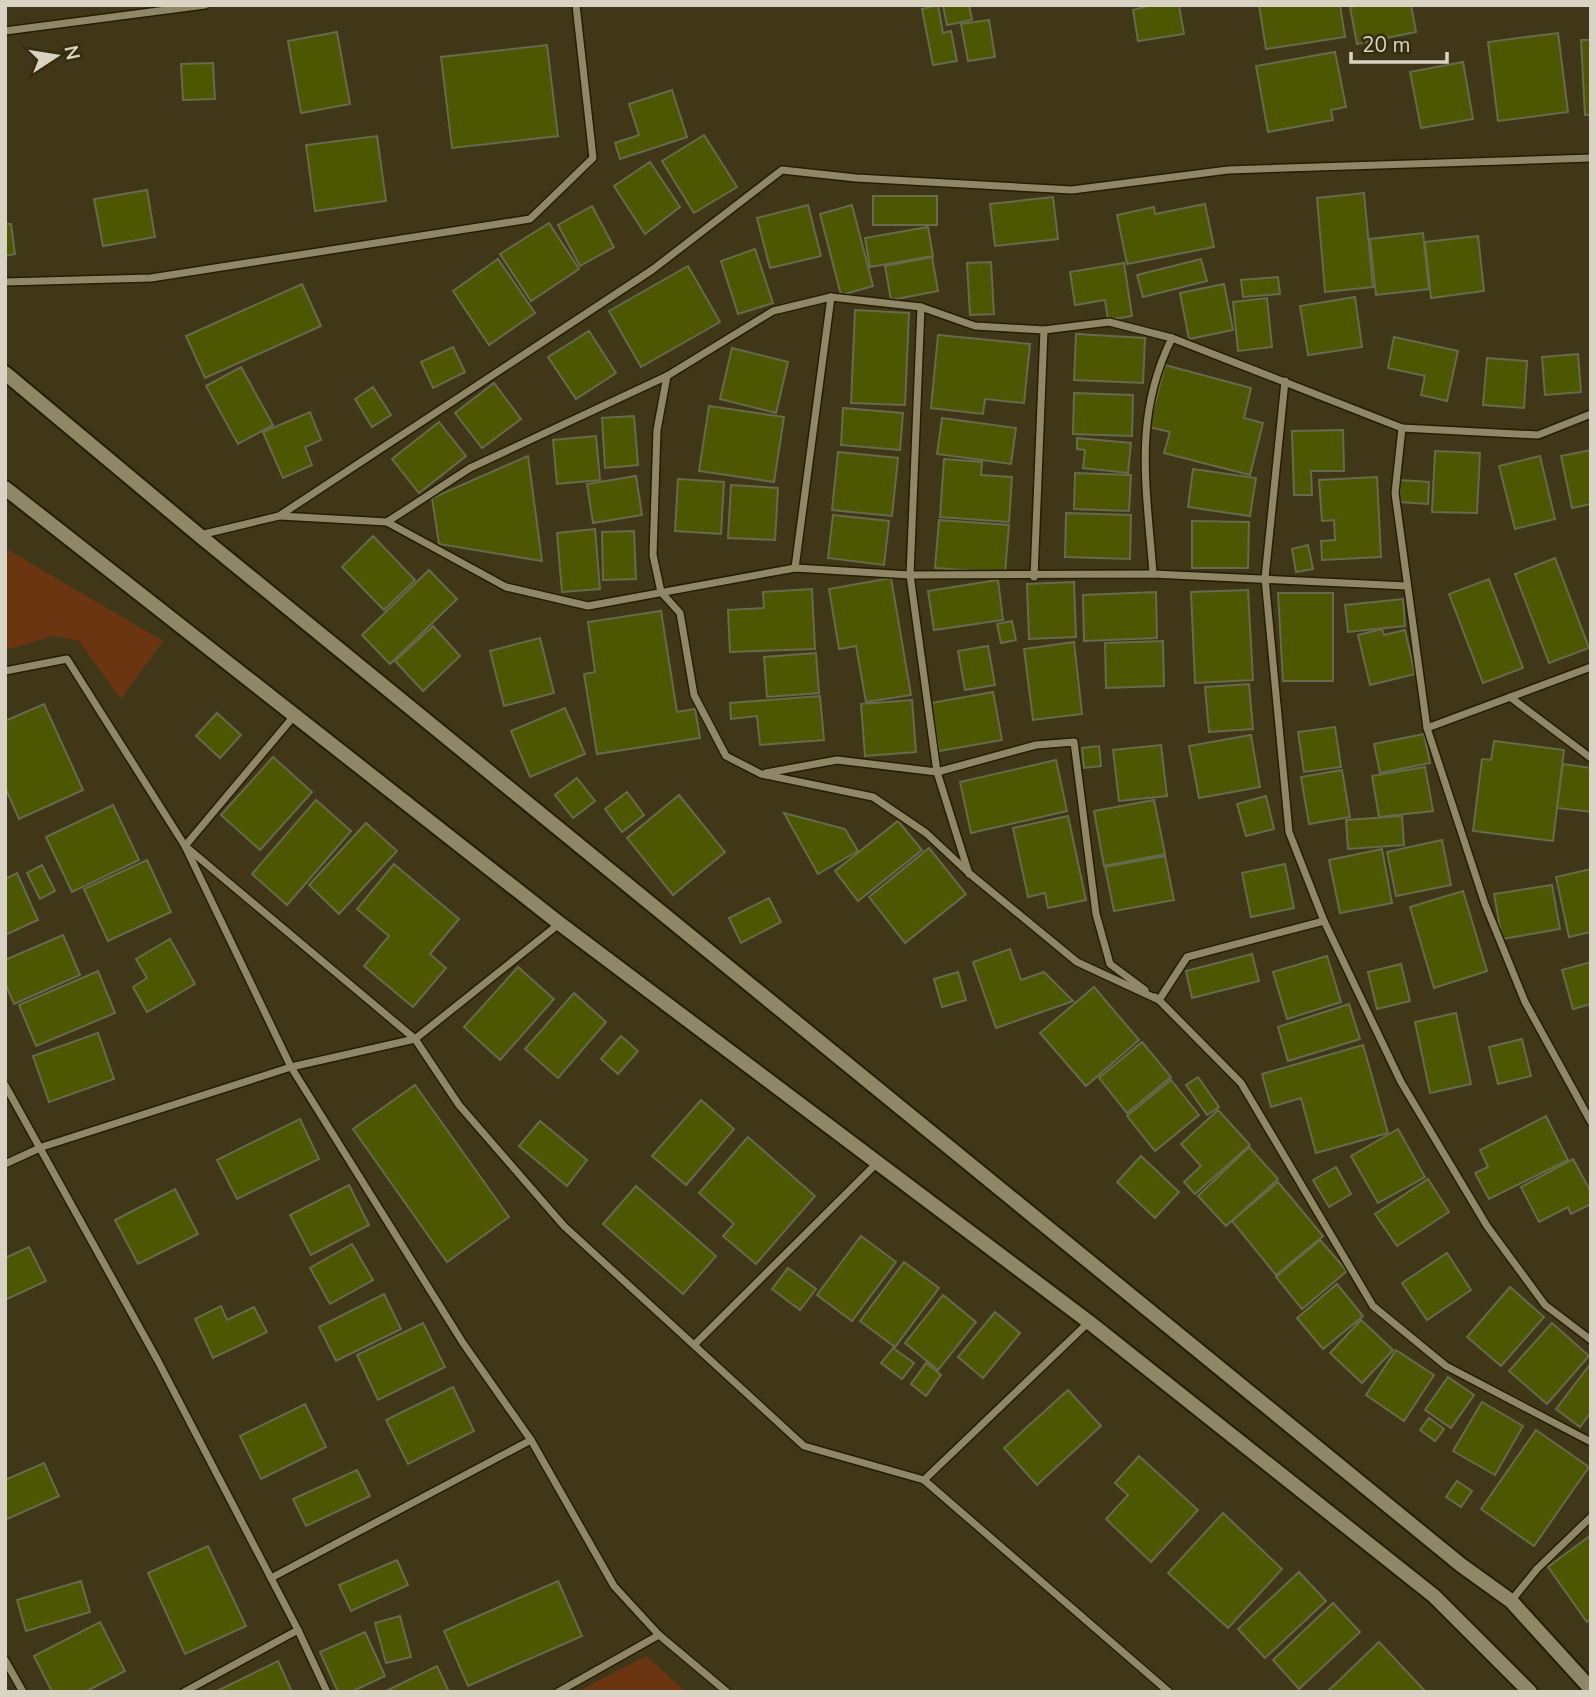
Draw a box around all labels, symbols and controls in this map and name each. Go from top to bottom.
north arrow [21,21,91,91]
scale bar [1351,21,1447,65]
text: 20 m [1362,31,1411,59]
text: N [57,43,86,62]

